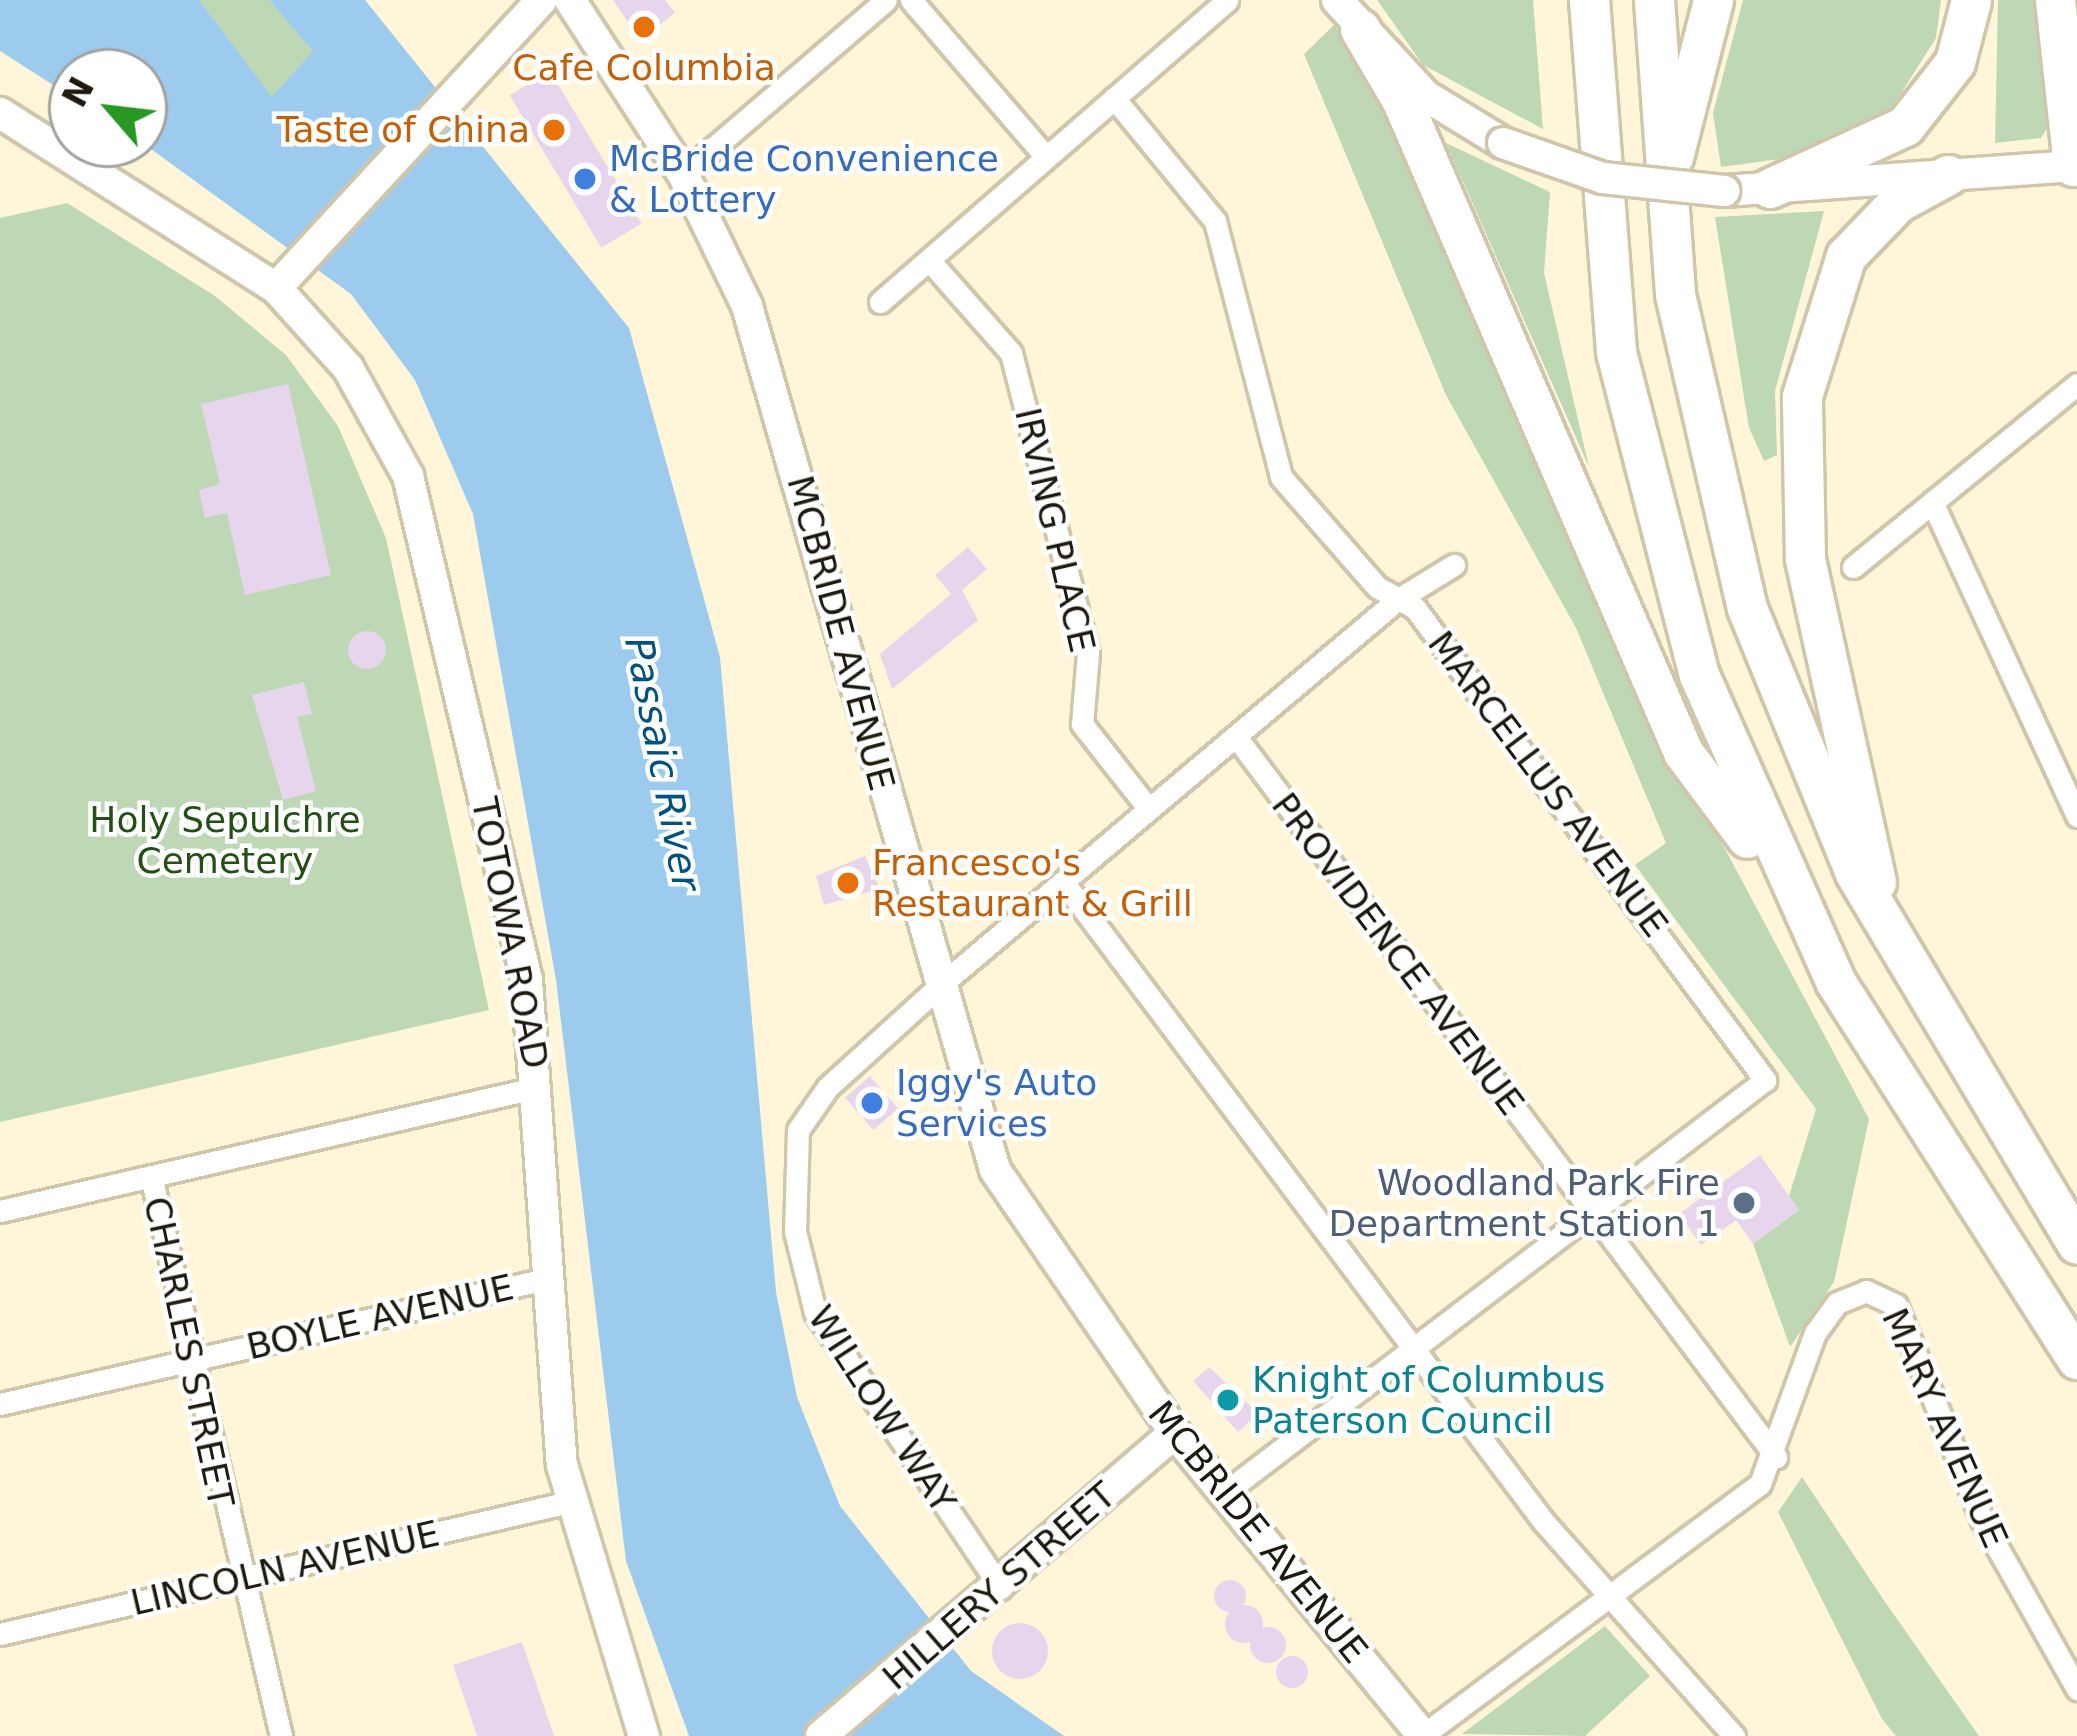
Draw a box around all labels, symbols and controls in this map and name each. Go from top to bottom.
marker: Cafe Columbia [631,14,657,40]
place label: Cafe Columbia [512,46,776,90]
north arrow [48,48,168,168]
text: N [55,71,102,114]
place label: Taste of China [276,108,530,152]
marker: Taste of China [541,117,567,143]
place label: McBride Convenience & Lottery [609,136,999,221]
marker: McBride Convenience & Lottery [572,166,598,192]
street label: IRVING PLACE [1006,404,1104,656]
street label: MCBRIDE AVENUE [778,471,904,795]
street label: MARCELLUS AVENUE [1419,623,1677,945]
water label: Passaic River [614,633,710,895]
street label: PROVIDENCE AVENUE [1263,784,1533,1124]
street label: TOTOWA ROAD [463,794,557,1072]
park label: Holy Sepulchre Cemetery [89,797,361,882]
place label: Francesco's Restaurant & Grill [872,840,1193,925]
marker: Francesco's Restaurant & Grill [835,870,861,896]
place label: Iggy's Auto Services [896,1060,1097,1145]
marker: Iggy's Auto Services [859,1090,885,1116]
place label: Woodland Park Fire Department Station 1 [1328,1160,1720,1245]
marker: Woodland Park Fire Department Station 1 [1731,1190,1757,1216]
street label: CHARLES STREET [135,1193,243,1511]
street label: BOYLE AVENUE [242,1265,518,1369]
street label: WILLOW WAY [799,1297,965,1521]
street label: MARY AVENUE [1873,1302,2017,1554]
place label: Knight of Columbus Paterson Council [1252,1357,1605,1442]
marker: Knight of Columbus Paterson Council [1215,1387,1241,1413]
street label: MCBRIDE AVENUE [1139,1392,1377,1672]
street label: HILLERY STREET [874,1473,1124,1699]
street label: LINCOLN AVENUE [127,1511,443,1625]

